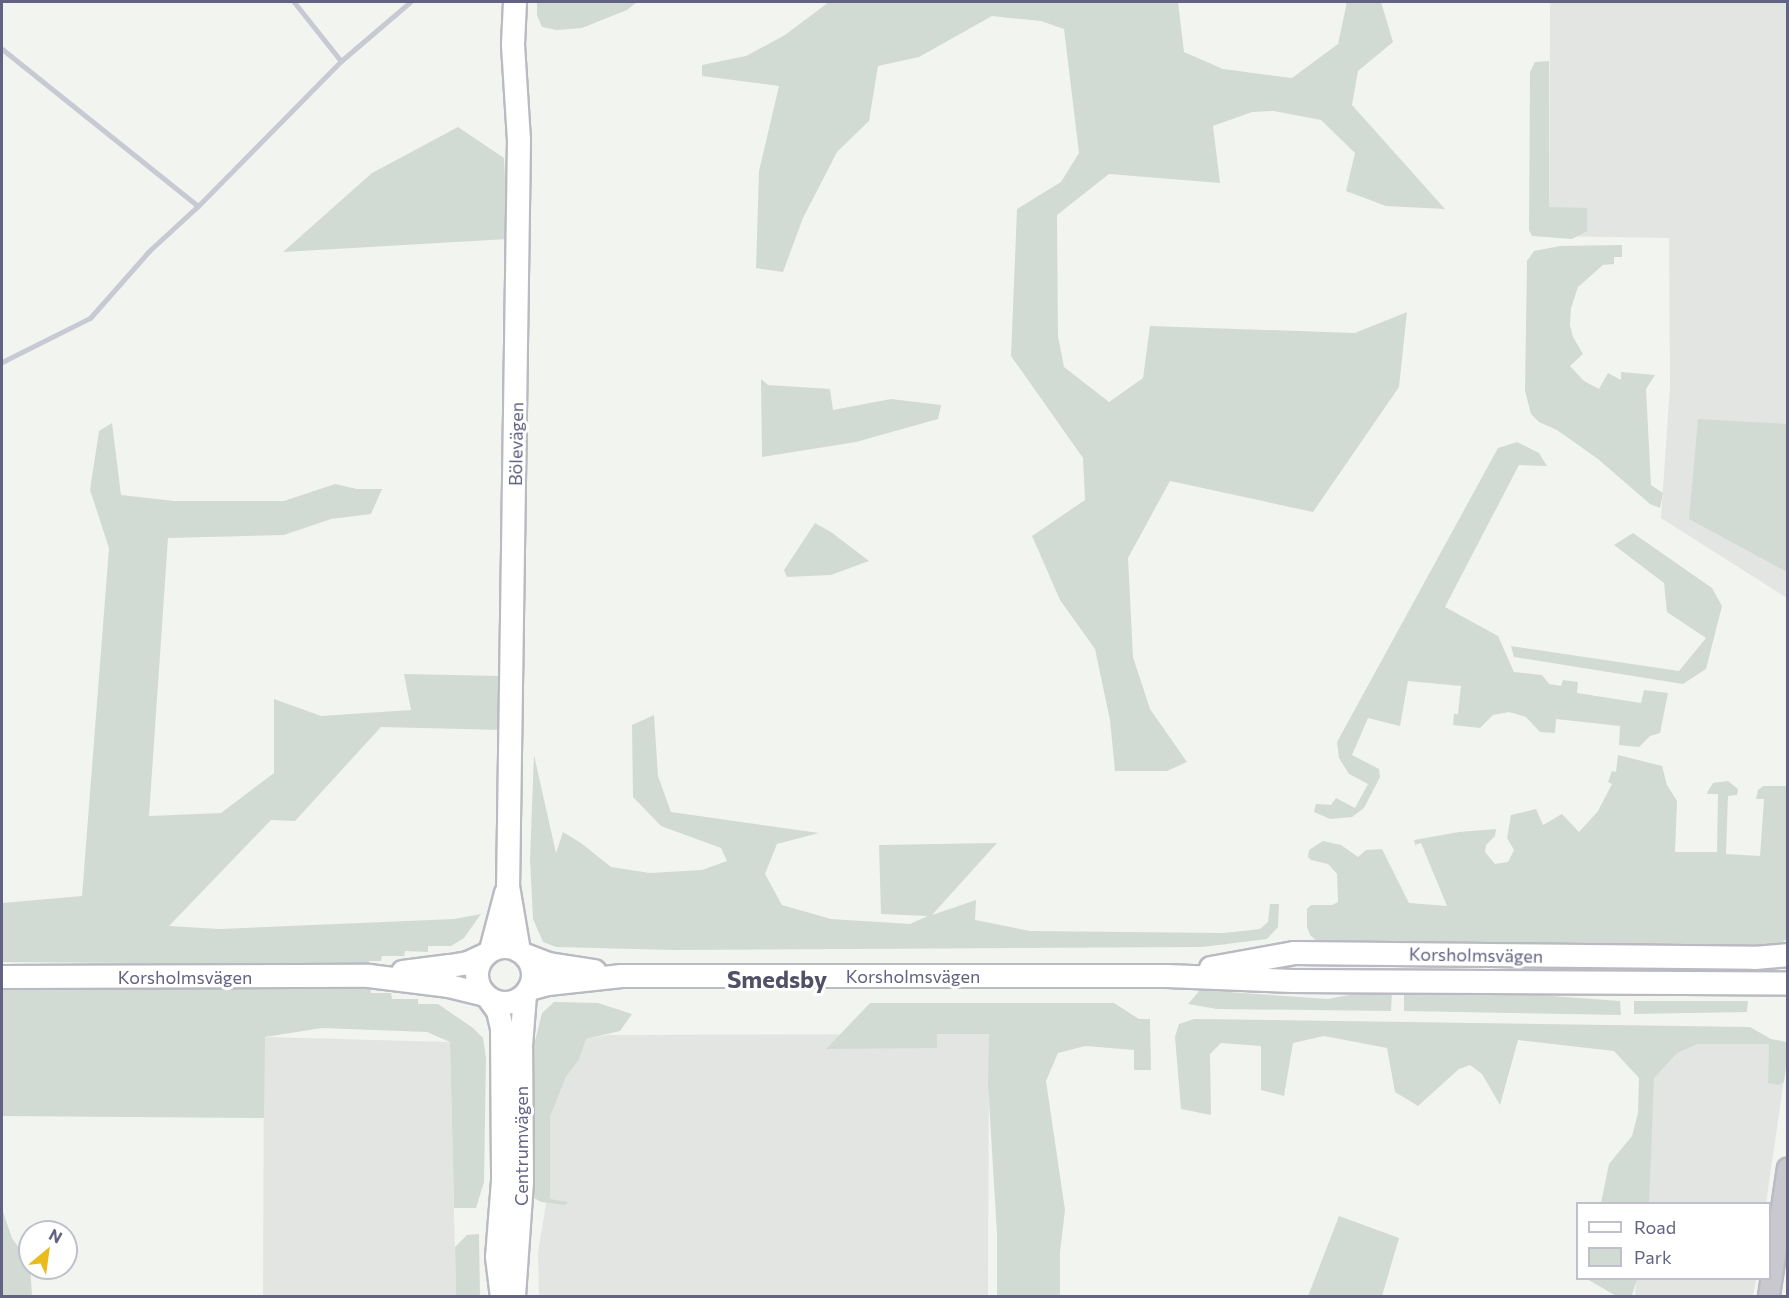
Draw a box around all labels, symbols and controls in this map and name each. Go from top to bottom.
street label: Bölevägen [504,402,528,486]
street label: Korsholmsvägen [1409,943,1543,967]
district label: Smedsby [727,965,827,993]
street label: Korsholmsvägen [846,965,980,987]
street label: Korsholmsvägen [118,966,252,988]
street label: Centrumvägen [510,1086,532,1206]
legend [1576,1202,1771,1280]
text: Road [1634,1216,1676,1238]
north arrow [18,1220,78,1280]
text: N [46,1224,66,1247]
text: Park [1634,1246,1672,1268]

